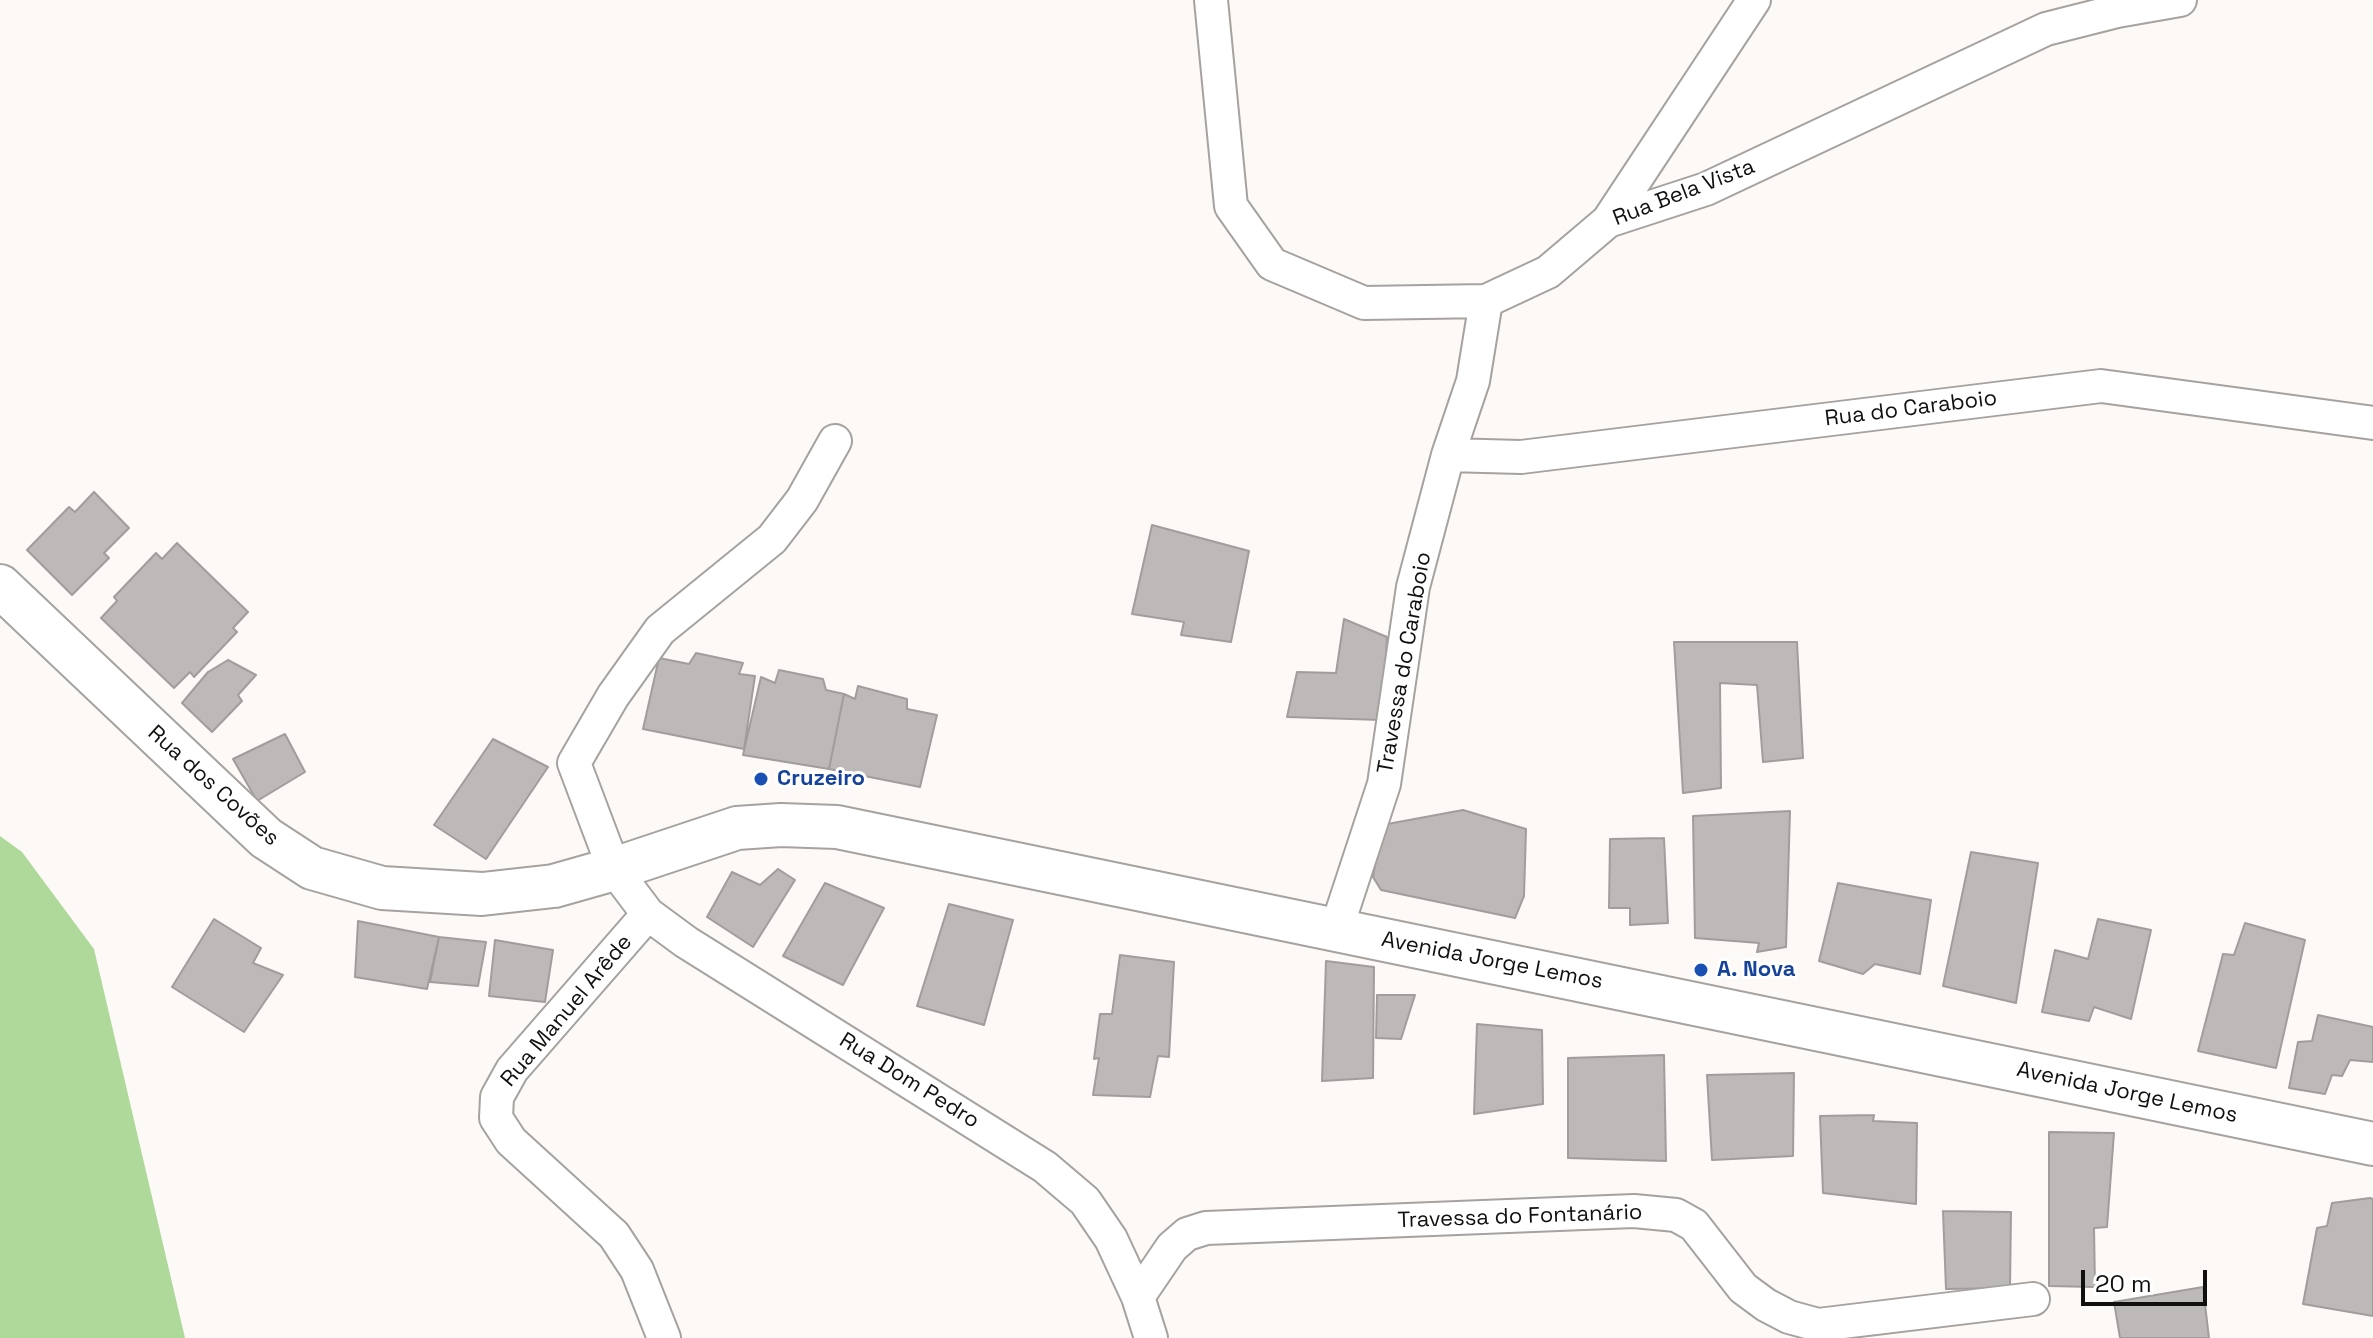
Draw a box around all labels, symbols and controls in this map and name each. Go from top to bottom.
street label: Rua Bela Vista [1609,154,1759,232]
street label: Rua do Caraboio [1823,385,1999,433]
street label: Travessa do Caraboio [1372,550,1438,776]
street label: Rua dos Covões [142,720,284,852]
place label: Cruzeiro [777,766,865,792]
marker: Cruzeiro [752,770,770,788]
street label: Avenida Jorge Lemos [1379,927,1605,995]
street label: Rua Manuel Arêde [496,930,638,1092]
place label: A. Nova [1717,957,1795,983]
marker: A. Nova [1692,961,1710,979]
street label: Rua Dom Pedro [834,1027,984,1135]
street label: Avenida Jorge Lemos [2014,1057,2240,1129]
street label: Travessa do Fontanário [1397,1200,1643,1234]
scale bar [2085,1254,2211,1304]
text: 20 m [2095,1268,2152,1299]

